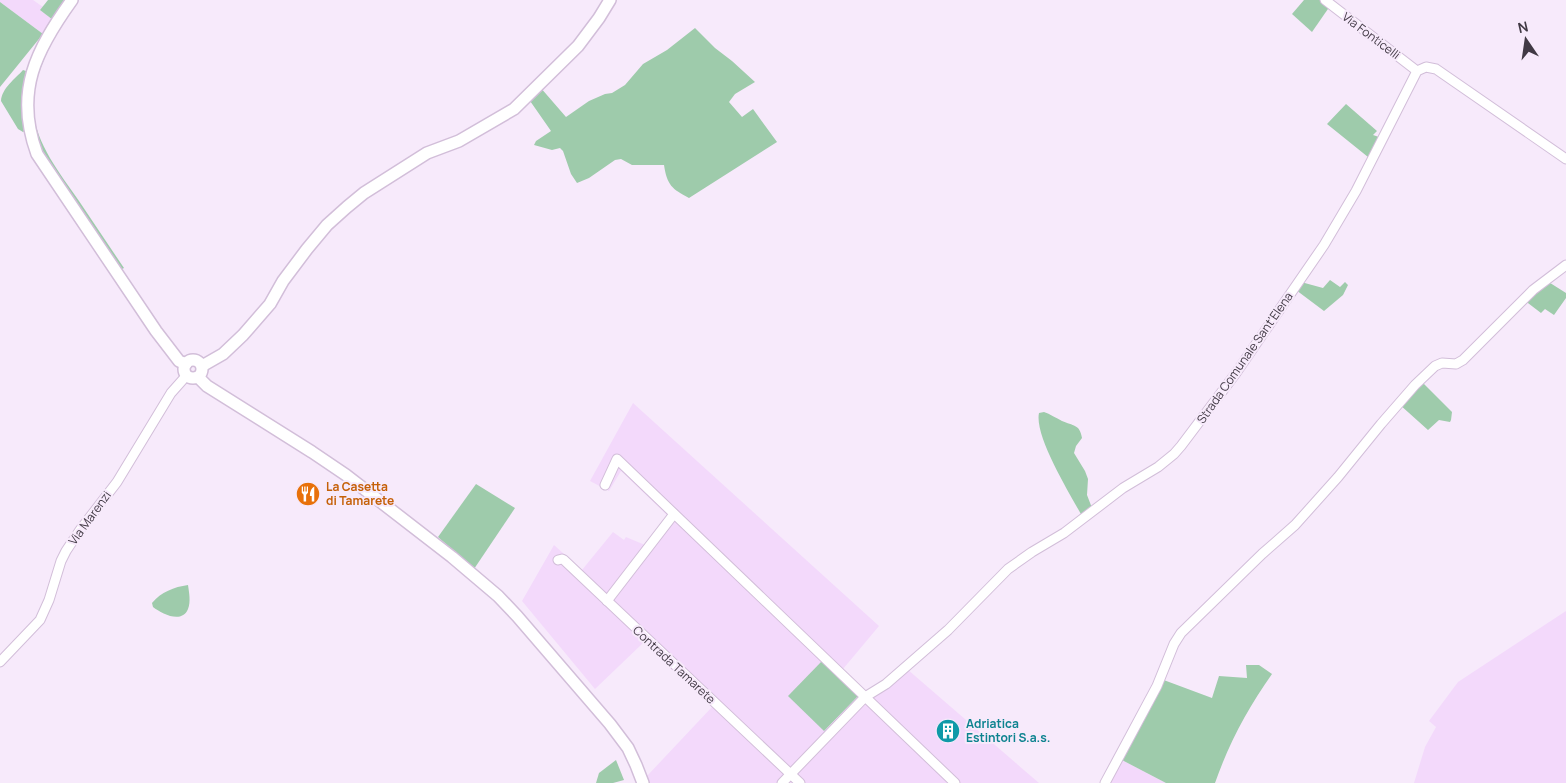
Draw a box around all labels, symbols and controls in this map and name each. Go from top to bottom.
street label: Via Fonticelli [1339,8,1404,63]
north arrow [1501,15,1551,65]
text: N [1516,16,1530,37]
street label: Strada Comunale Sant'Elena [1193,289,1297,427]
place label: La Casetta di Tamarete [326,478,394,509]
restaurant icon: La Casetta di Tamarete [295,481,321,507]
street label: Via Marenzi [64,487,115,548]
street label: Contrada Tamarete [629,622,719,707]
place label: Adriatica Estintori S.a.s. [966,715,1050,746]
building icon: Adriatica Estintori S.a.s. [935,718,961,744]

